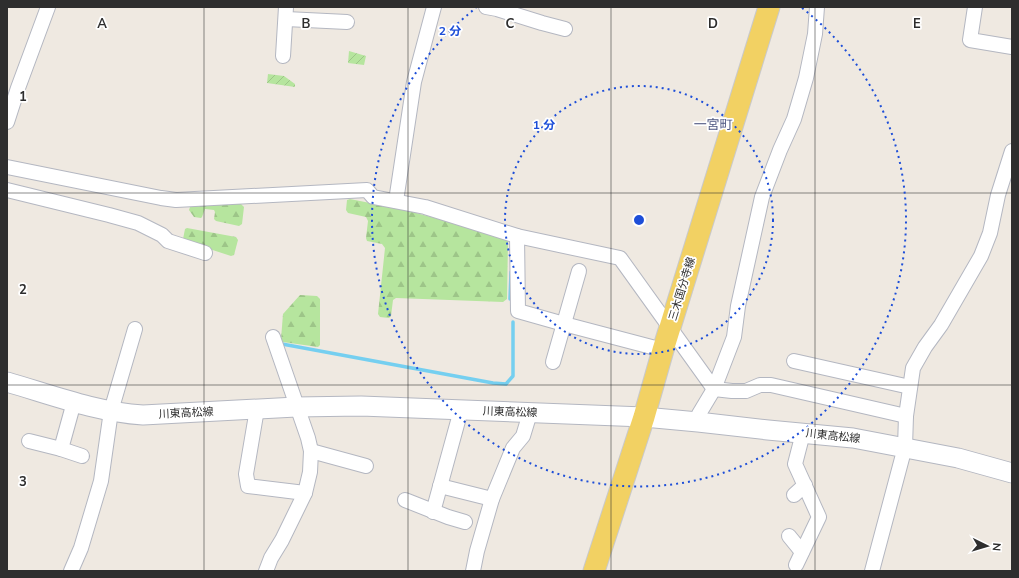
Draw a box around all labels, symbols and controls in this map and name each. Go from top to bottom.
text: A [97,15,107,33]
text: B [302,15,311,33]
text: C [506,15,515,33]
text: D [708,15,718,33]
text: E [913,15,921,33]
text: 2 分 [439,23,461,39]
text: 1 [19,88,27,106]
district label: 一宮町 [693,116,733,134]
text: 1 分 [533,117,555,133]
centre of rings [632,213,646,227]
street label: 三木国分寺線 [665,255,699,323]
text: 2 [19,281,27,299]
street label: 川東高松線 [158,404,214,422]
street label: 川東高松線 [482,404,538,420]
street label: 川東高松線 [805,426,861,446]
text: 3 [19,473,27,491]
north arrow [967,526,1007,566]
text: N [989,542,1004,552]

